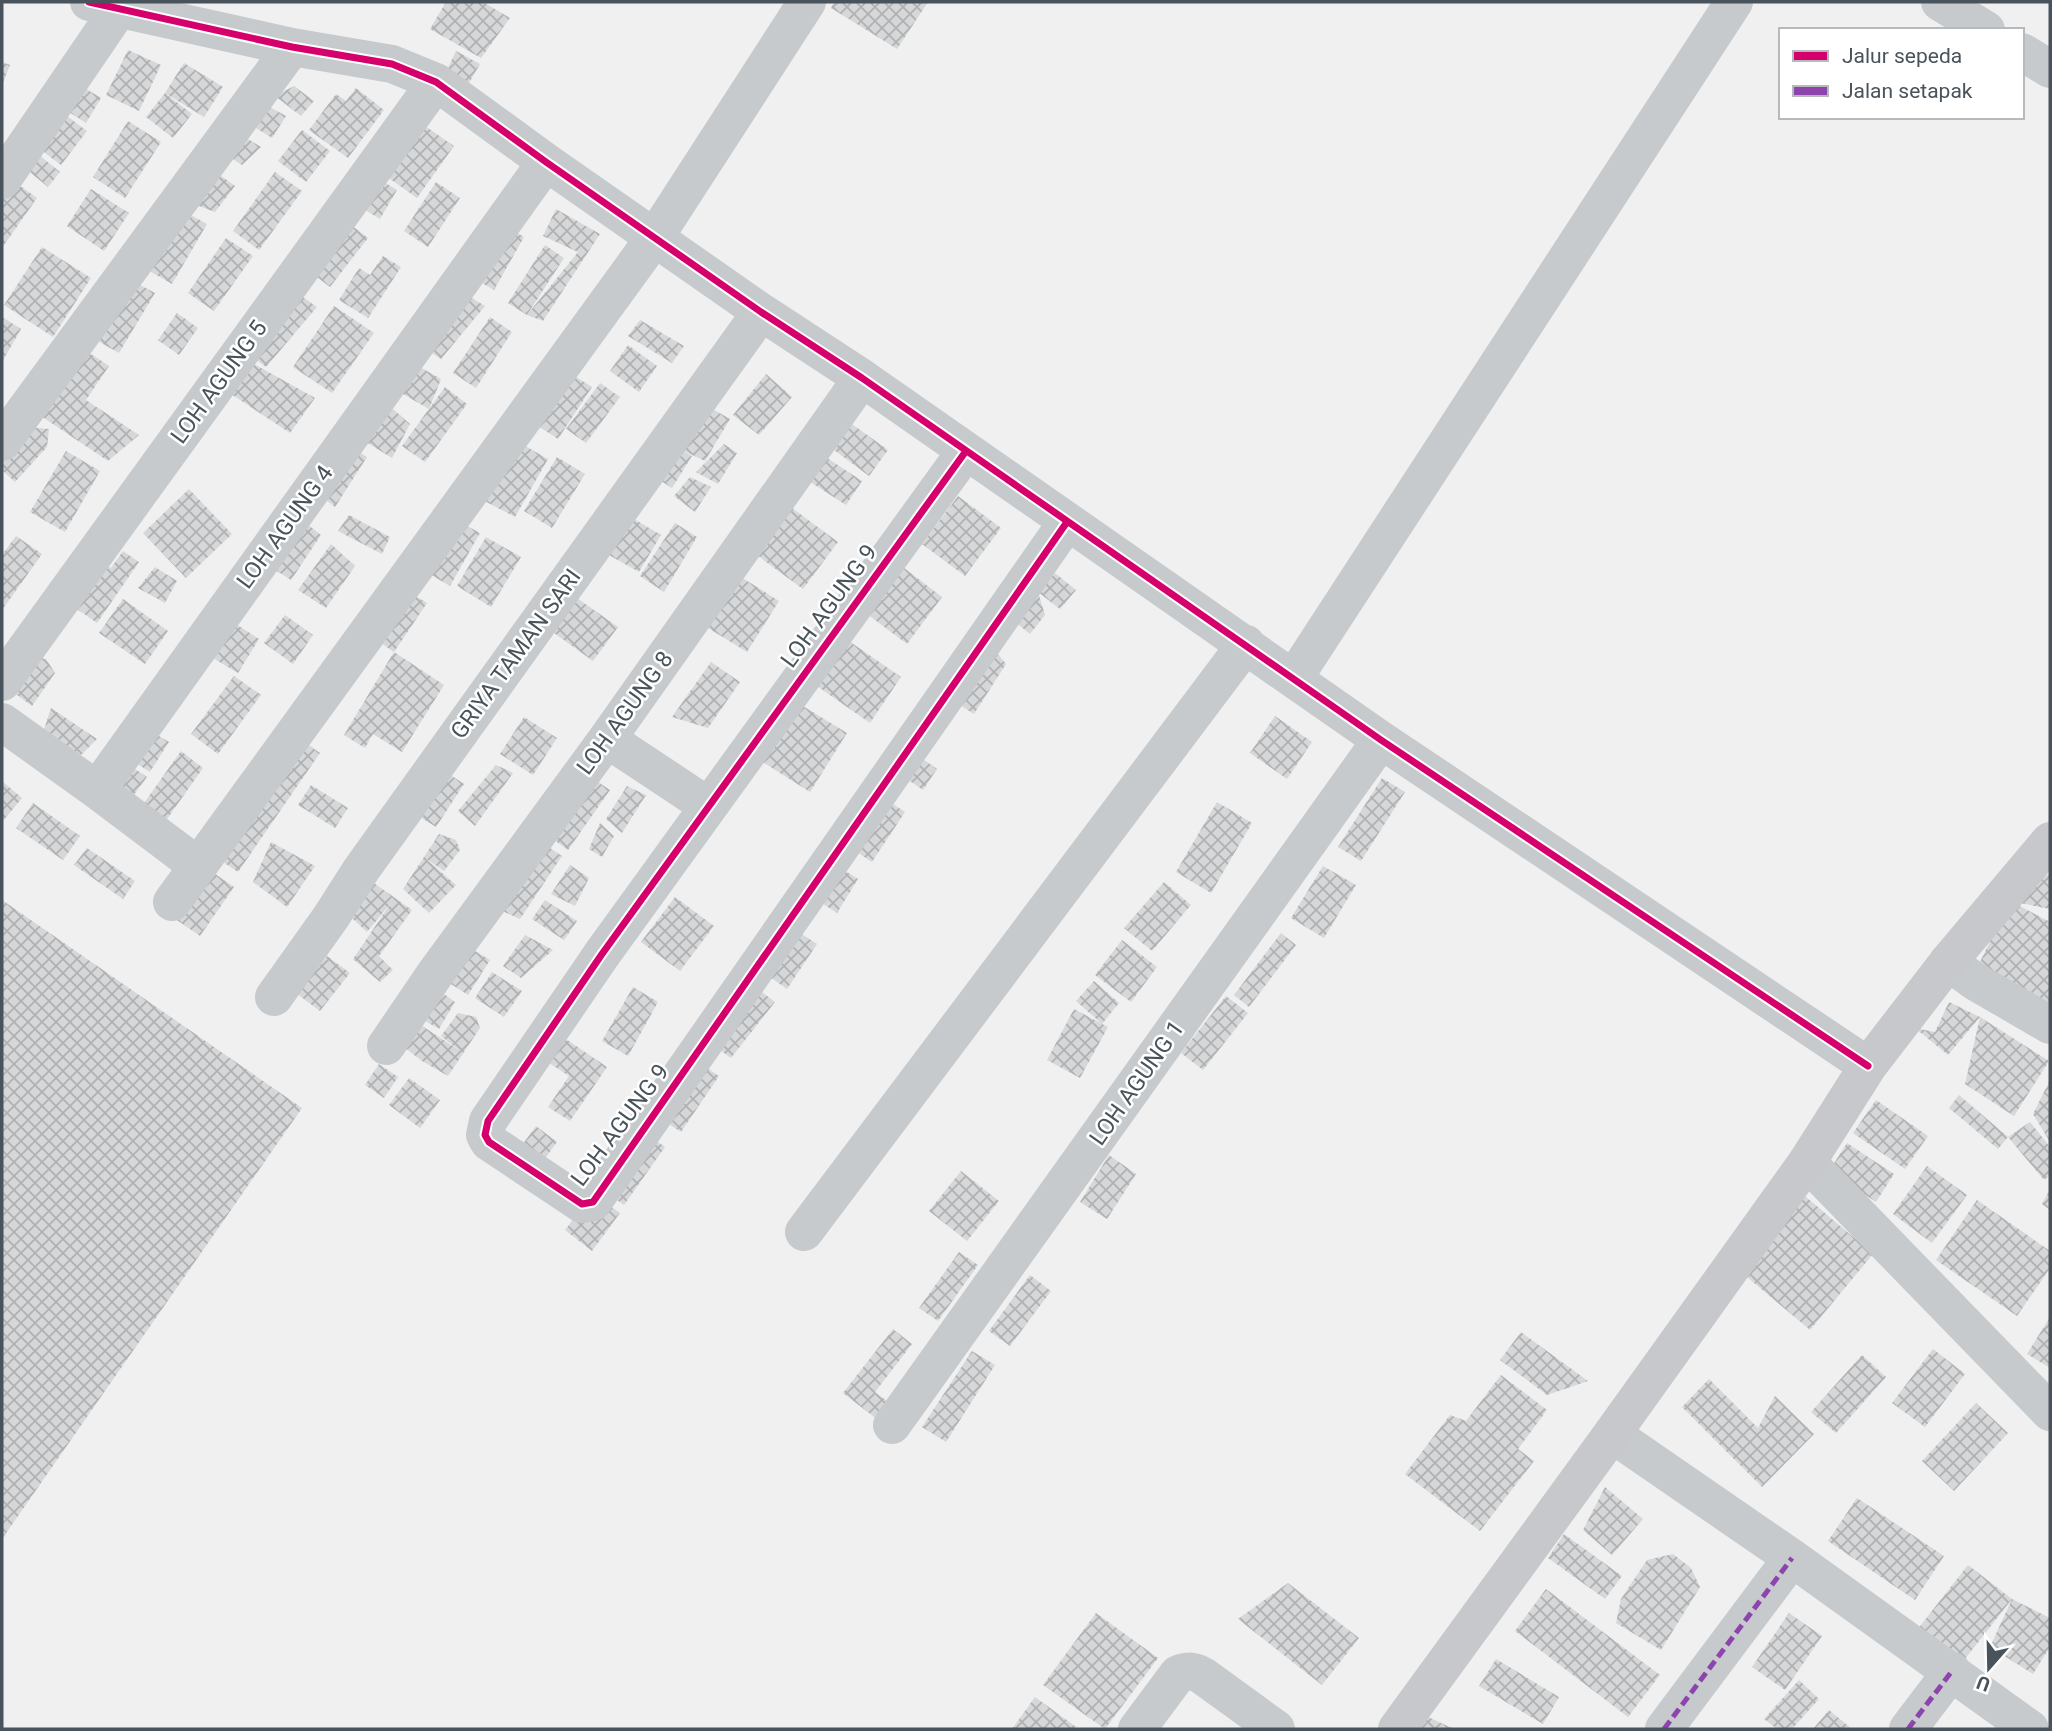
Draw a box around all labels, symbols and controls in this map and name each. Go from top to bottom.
legend [1779,28,2024,119]
text: Jalur sepeda [1842,44,1962,68]
text: Jalan setapak [1842,79,1973,103]
street label: LOH AGUNG 5 [165,315,273,449]
street label: LOH AGUNG 4 [231,460,339,594]
street label: LOH AGUNG 9 [775,539,883,673]
street label: GRIYA TAMAN SARI [445,564,587,744]
street label: LOH AGUNG 8 [571,646,679,780]
street label: LOH AGUNG 1 [1084,1016,1190,1150]
street label: LOH AGUNG 9 [565,1059,675,1191]
north arrow [1954,1633,2024,1703]
text: U [1974,1671,1993,1696]

